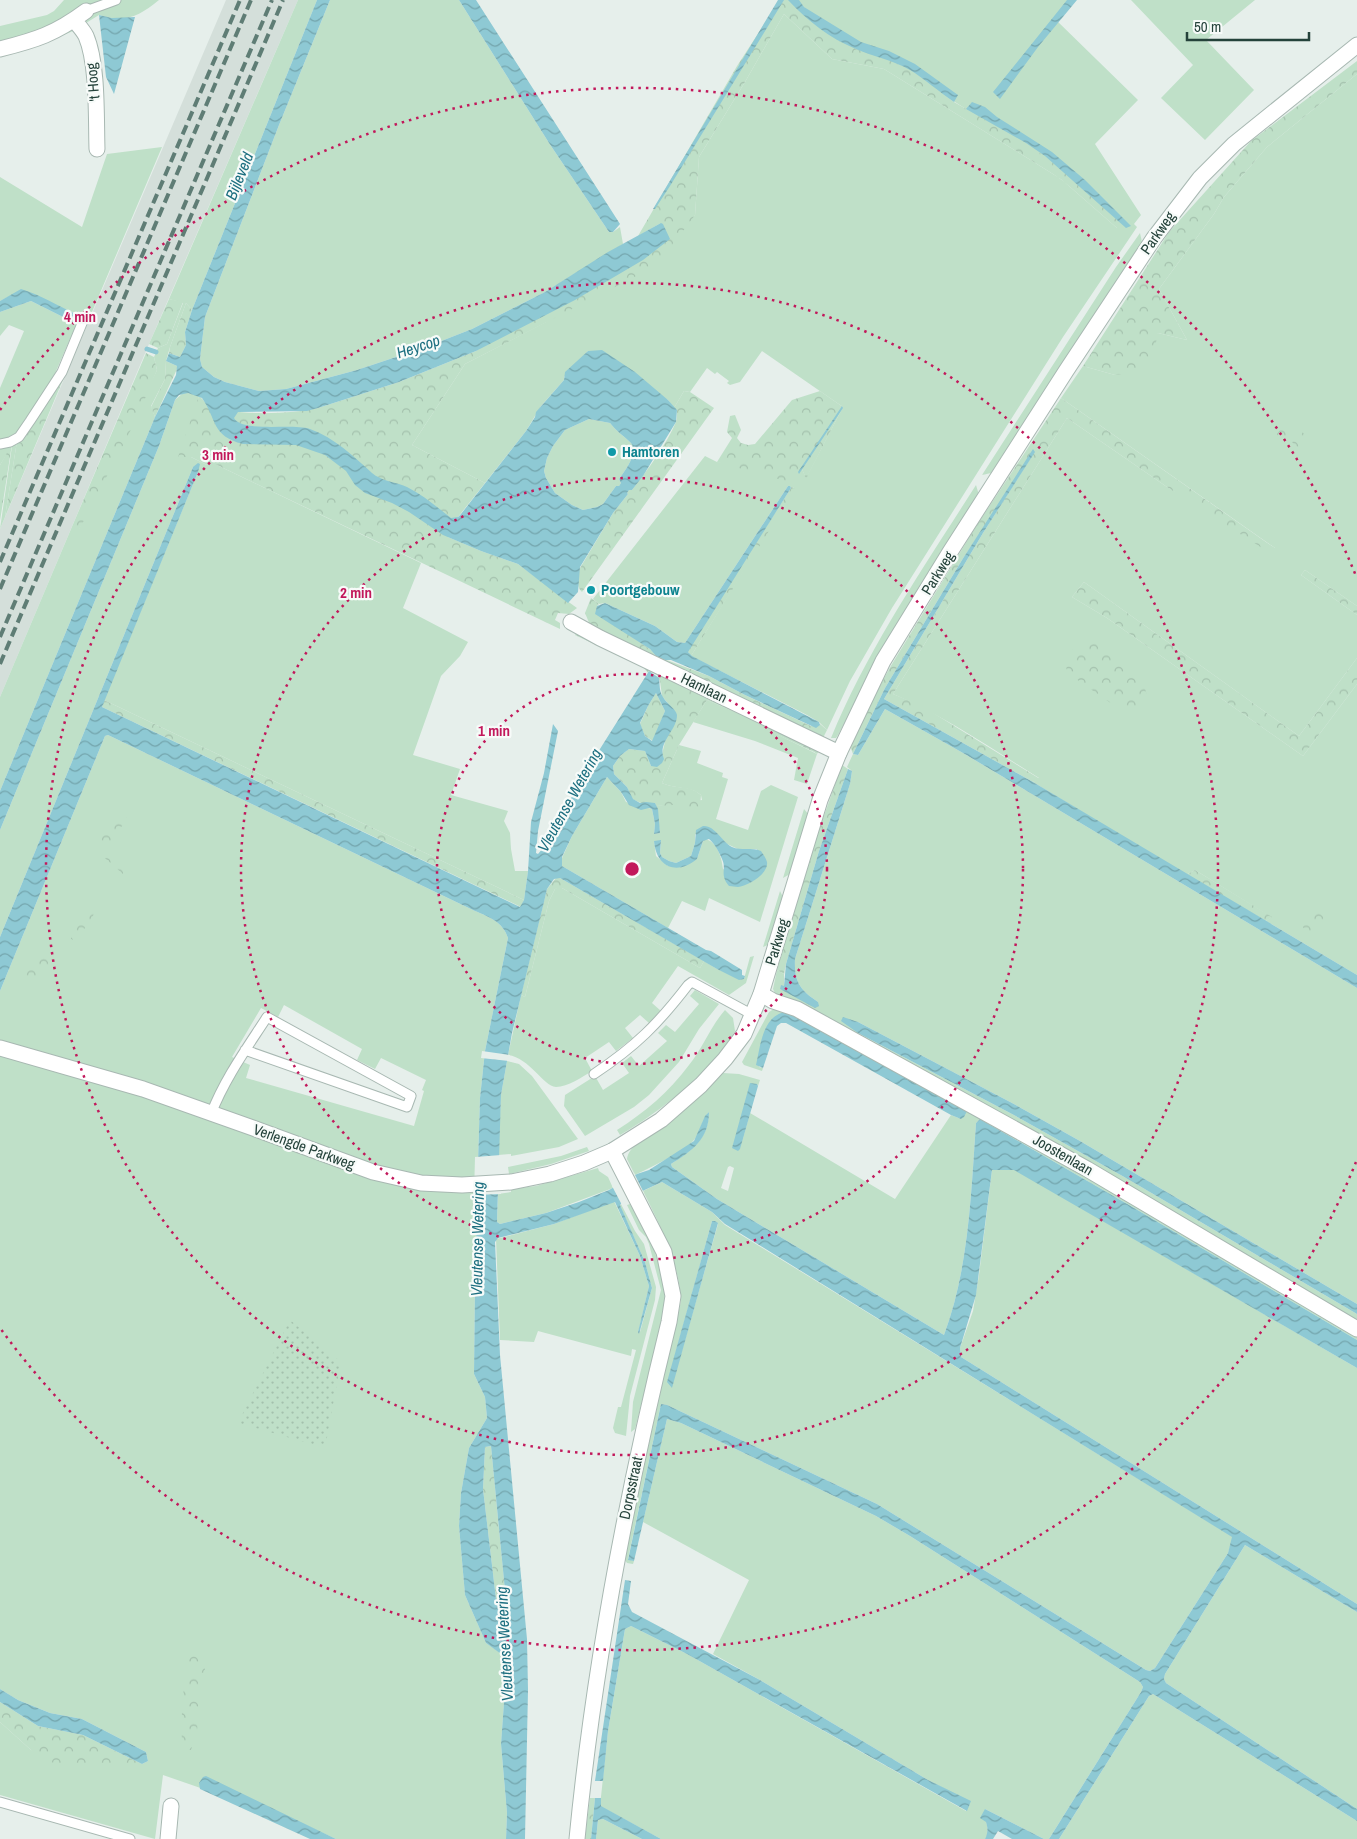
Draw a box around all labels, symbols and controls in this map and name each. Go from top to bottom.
scale bar [1187,10,1310,42]
text: 50 m [1194,16,1221,37]
street label: 't Hoog [80,62,105,102]
water label: Bijleveld [220,148,259,203]
street label: Parkweg [1135,207,1180,258]
text: 4 min [64,306,96,327]
water label: Heycop [393,329,443,363]
place label: Hamtoren [622,441,679,462]
text: 3 min [202,444,234,465]
marker: Hamtoren [606,446,618,458]
street label: Parkweg [916,547,959,599]
place label: Poortgebouw [601,579,680,600]
text: 2 min [340,582,372,603]
marker: Poortgebouw [585,584,597,596]
street label: Hamlaan [677,667,731,708]
text: 1 min [478,720,510,741]
water label: Vleutense Wetering [532,744,606,856]
centre of rings [623,860,641,878]
street label: Parkweg [759,916,794,968]
street label: Verlengde Parkweg [250,1118,358,1175]
street label: Joostenlaan [1029,1129,1097,1180]
water label: Vleutense Wetering [465,1181,489,1297]
street label: Dorpsstraat [614,1454,648,1521]
water label: Vleutense Wetering [490,1586,518,1702]

